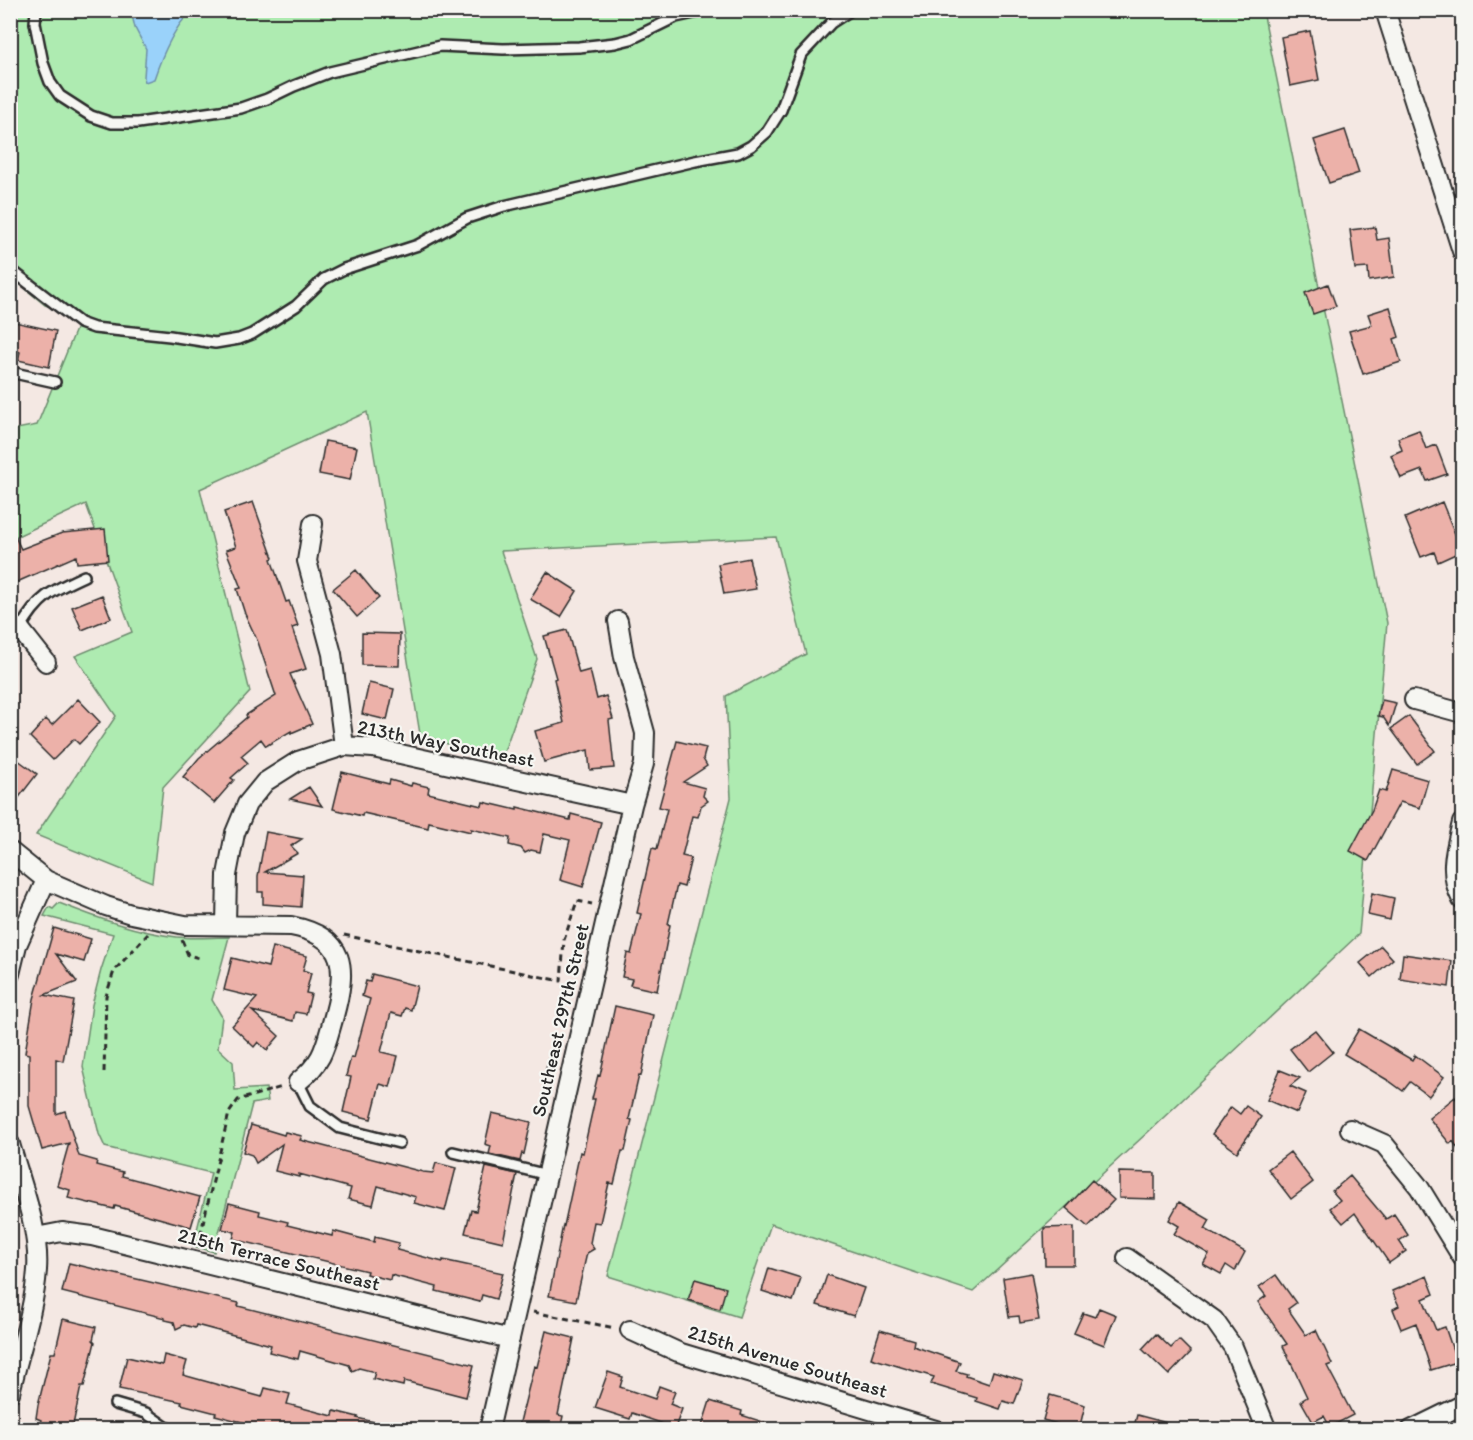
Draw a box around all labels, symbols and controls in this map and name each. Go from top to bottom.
street label: 213th Way Southeast [355,714,537,772]
street label: Southeast 297th Street [526,921,594,1119]
street label: 215th Terrace Southeast [175,1222,383,1296]
street label: 215th Avenue Southeast [685,1319,891,1403]

